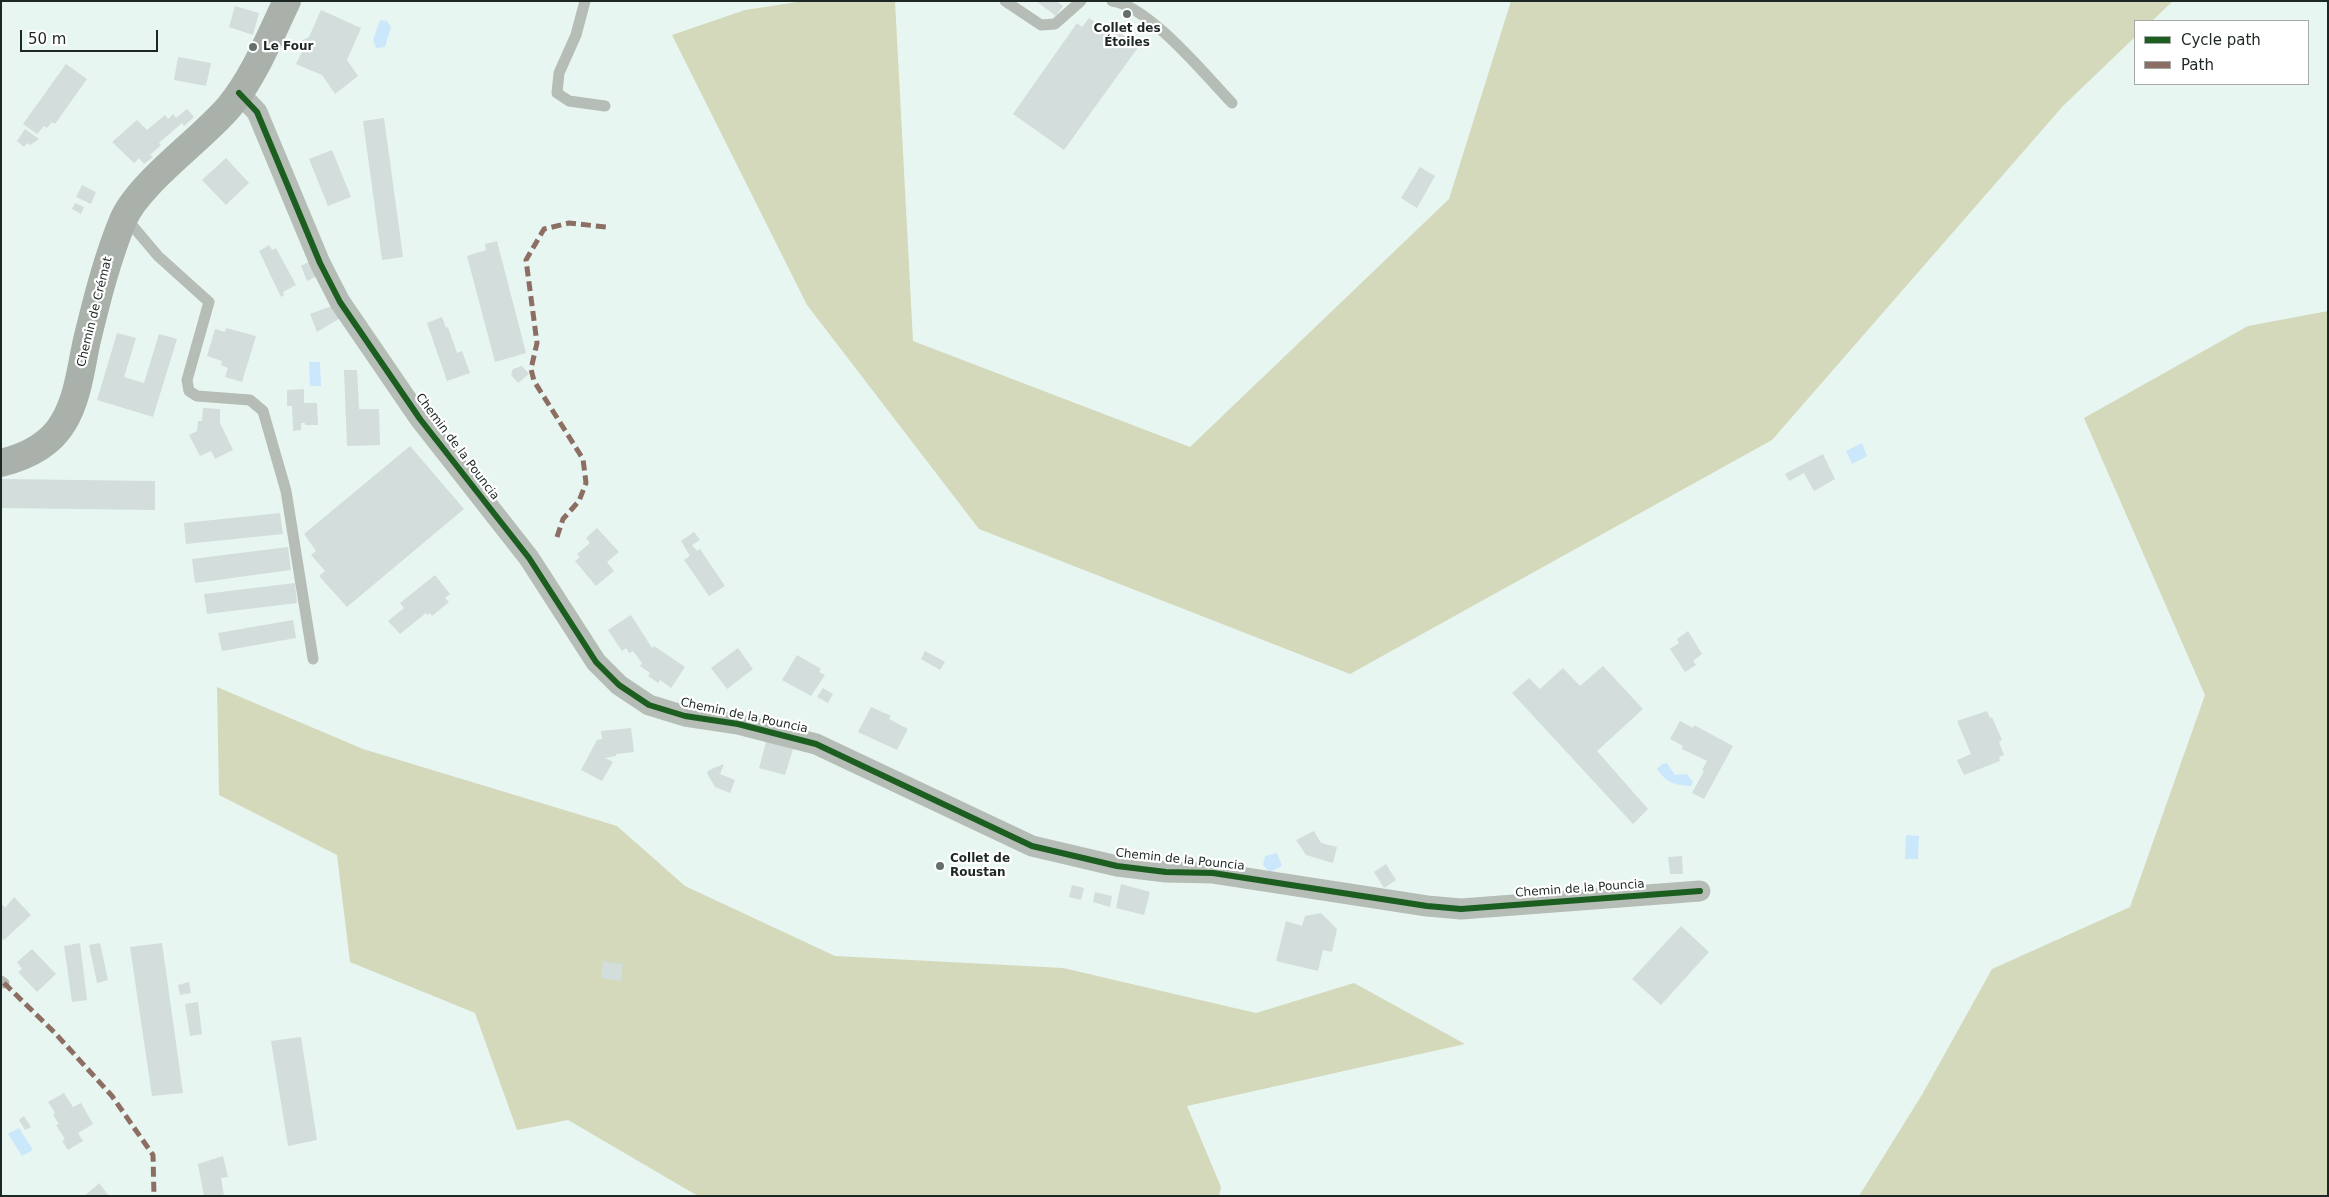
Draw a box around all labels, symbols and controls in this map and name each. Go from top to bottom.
marker: Collet des Étoiles [1121,8,1133,20]
scale bar [22,20,160,52]
legend [2134,20,2309,85]
place label: Collet des Étoiles [1093,22,1161,50]
text: 50 m [28,30,66,48]
text: Cycle path [2181,31,2261,49]
place label: Le Four [263,40,313,54]
marker: Le Four [247,41,259,53]
text: Path [2181,56,2214,74]
street label: Chemin de Crémat [74,256,116,368]
street label: Chemin de la Pouncia [412,391,502,503]
street label: Chemin de la Pouncia [679,695,809,737]
street label: Chemin de la Pouncia [1115,846,1245,874]
place label: Collet de Roustan [950,852,1010,880]
marker: Collet de Roustan [934,860,946,872]
street label: Chemin de la Pouncia [1515,877,1645,901]

